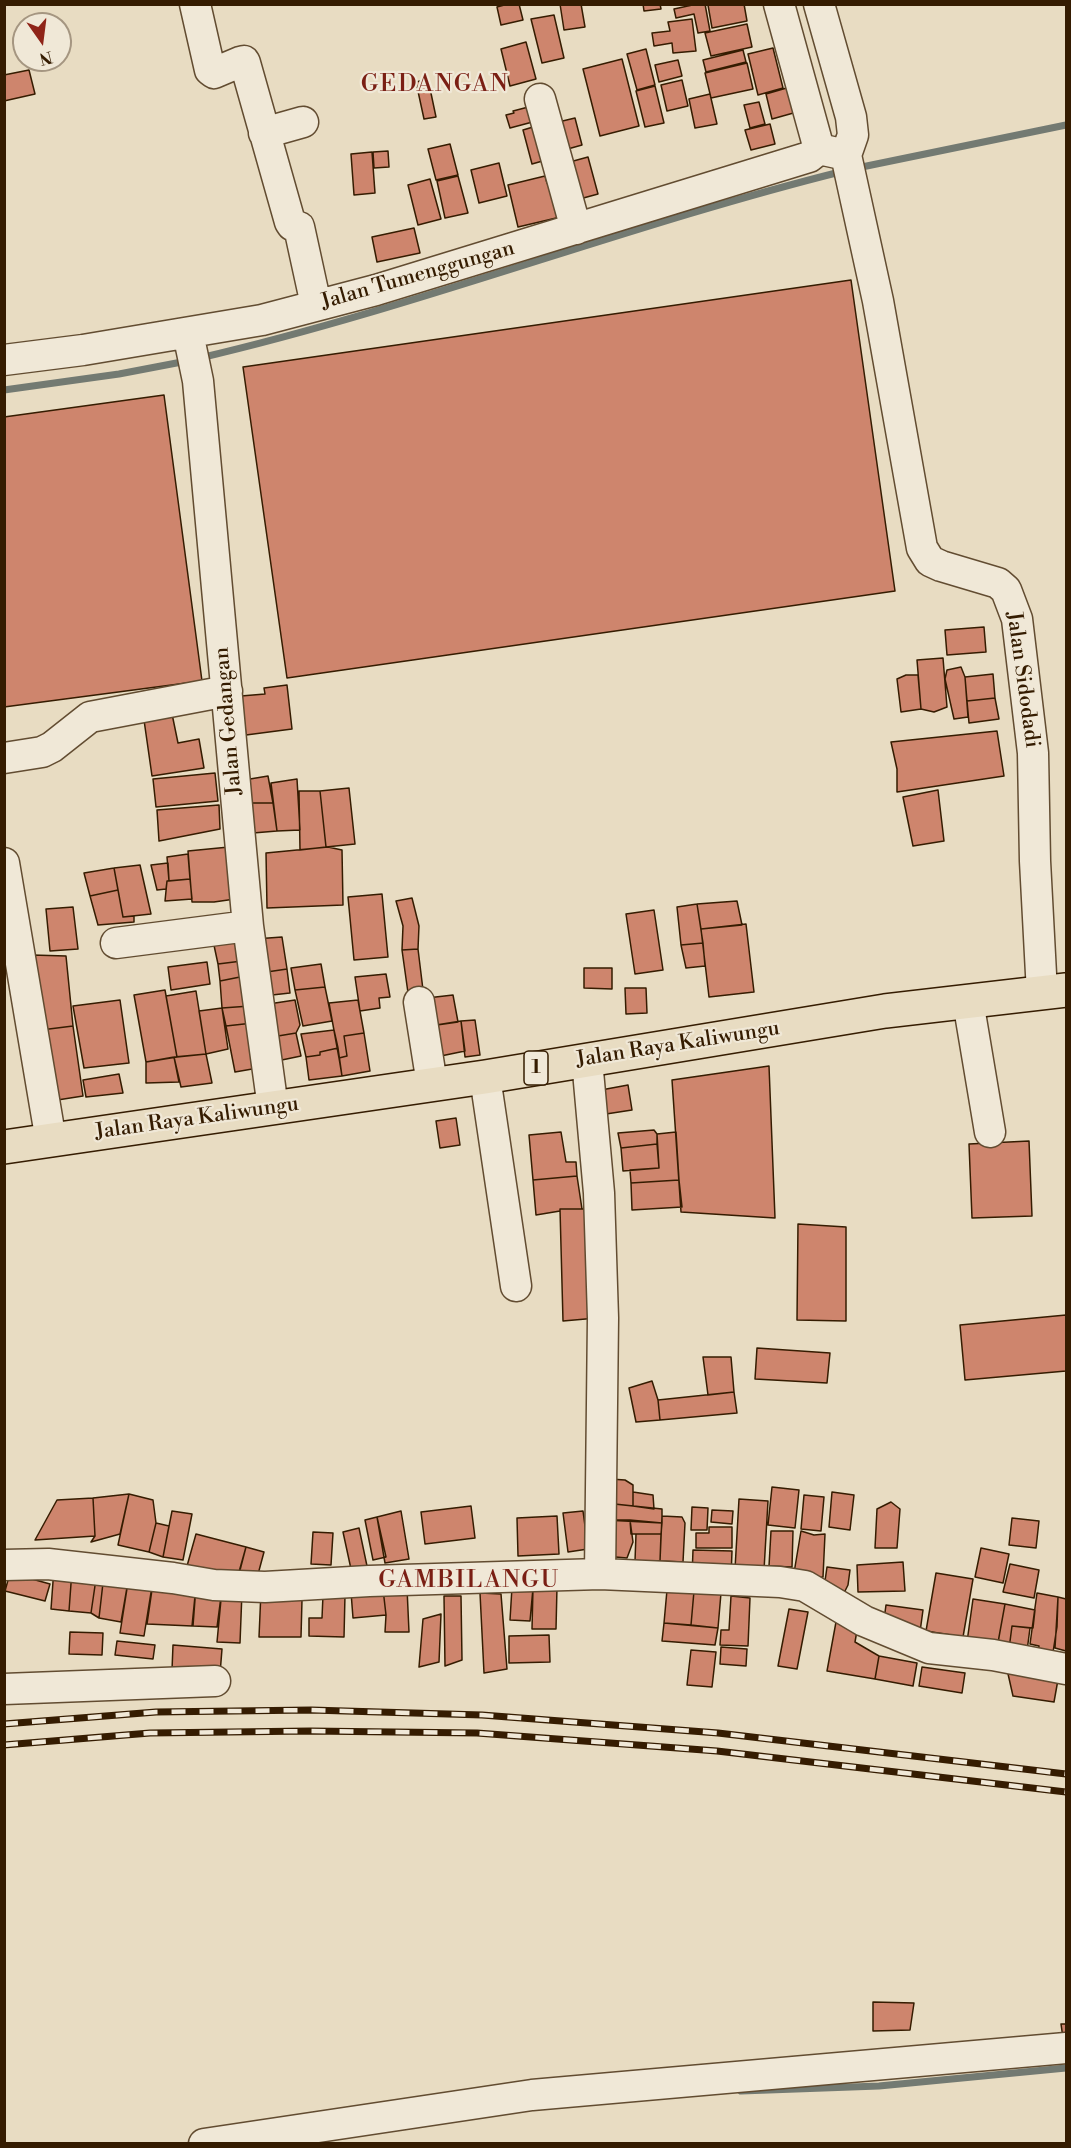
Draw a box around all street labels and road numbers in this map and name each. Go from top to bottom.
street label: Jalan Tumenggungan [318,236,518,316]
street label: Jalan Sidodadi [1000,610,1044,750]
street label: Jalan Gedangan [210,646,248,796]
street label: Jalan Raya Kaliwungu [575,1016,781,1074]
road number: 1 [524,1051,548,1085]
street label: Jalan Raya Kaliwungu [94,1092,300,1146]

